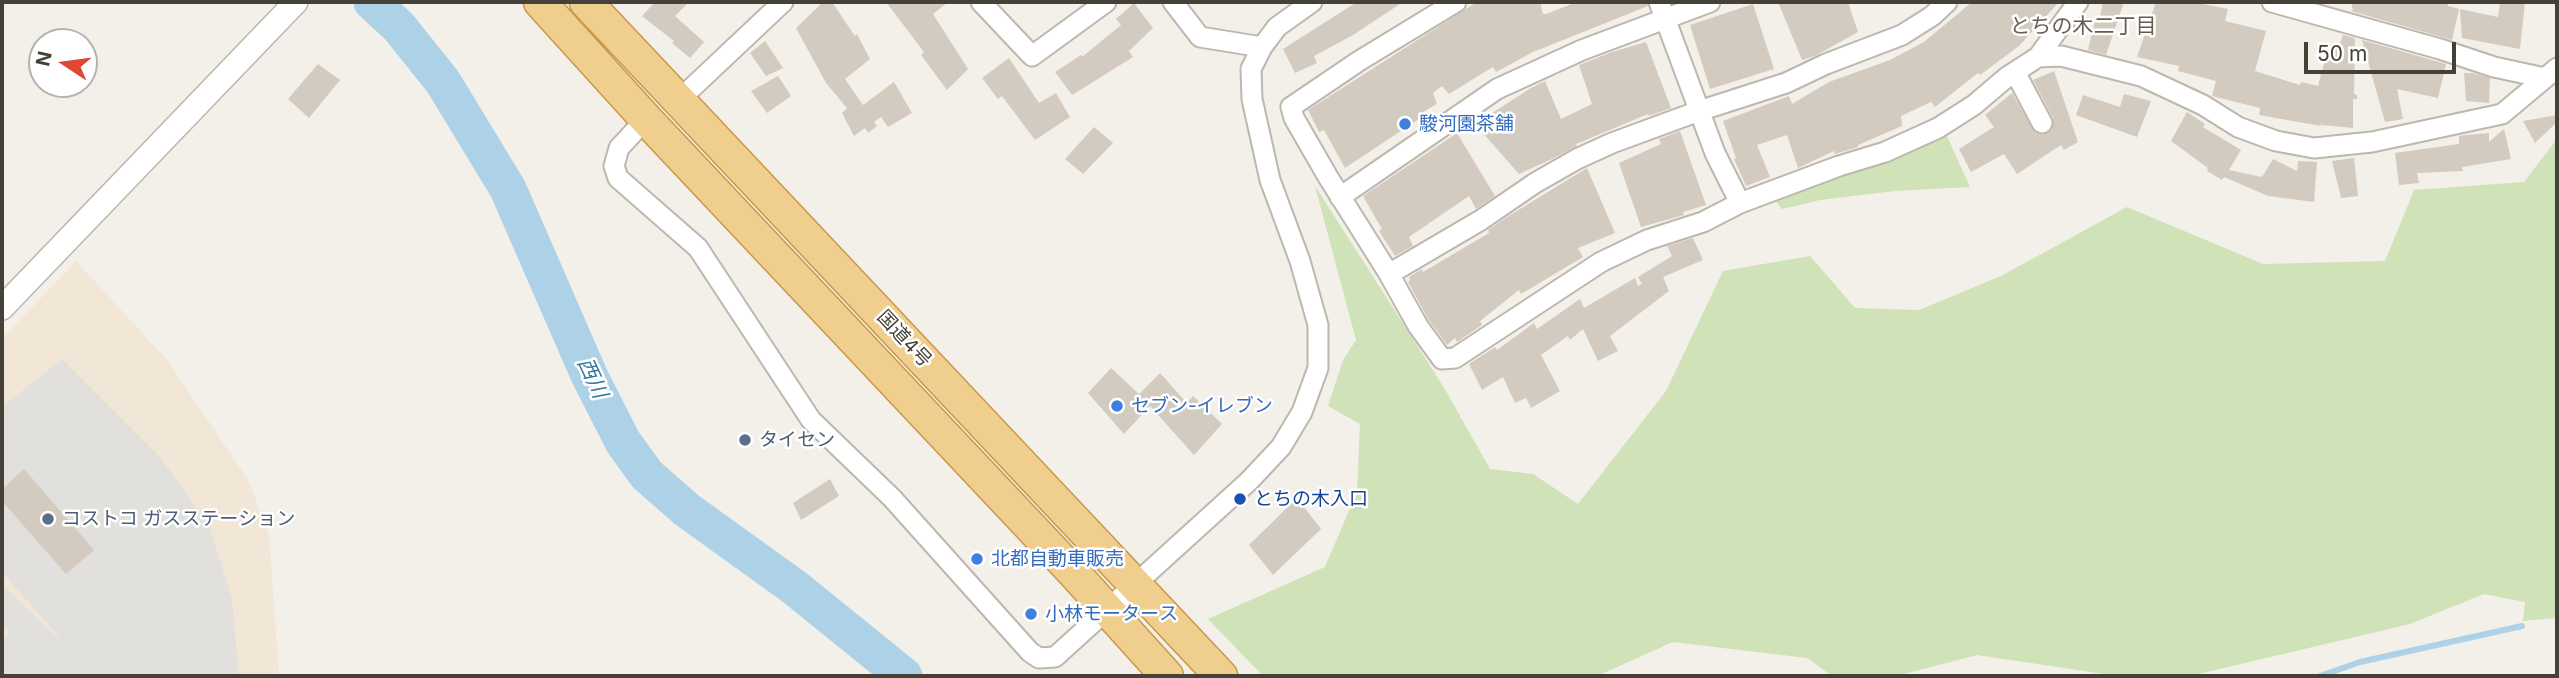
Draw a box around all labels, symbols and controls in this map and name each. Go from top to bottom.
district label: とちの木二丁目 [2010,14,2156,40]
north arrow [28,28,98,98]
scale bar [2307,28,2459,72]
text: 50 m [2317,41,2367,66]
text: N [31,49,57,68]
place label: 駿河園茶舗 [1419,113,1514,135]
marker: 駿河園茶舗 [1397,116,1413,132]
street label: 国道4号 [872,306,936,372]
water label: 西川 [572,354,612,402]
place label: セブン-イレブン [1131,395,1273,417]
marker: セブン-イレブン [1109,398,1125,414]
place label: タイセン [759,429,835,451]
marker: タイセン [737,432,753,448]
place label: とちの木入口 [1254,488,1368,510]
marker: とちの木入口 [1232,491,1248,507]
place label: コストコ ガスステーション [62,508,295,530]
marker: コストコ ガスステーション [40,511,56,527]
place label: 北都自動車販売 [991,548,1124,570]
marker: 北都自動車販売 [969,551,985,567]
place label: 小林モータース [1045,603,1178,625]
marker: 小林モータース [1023,606,1039,622]

